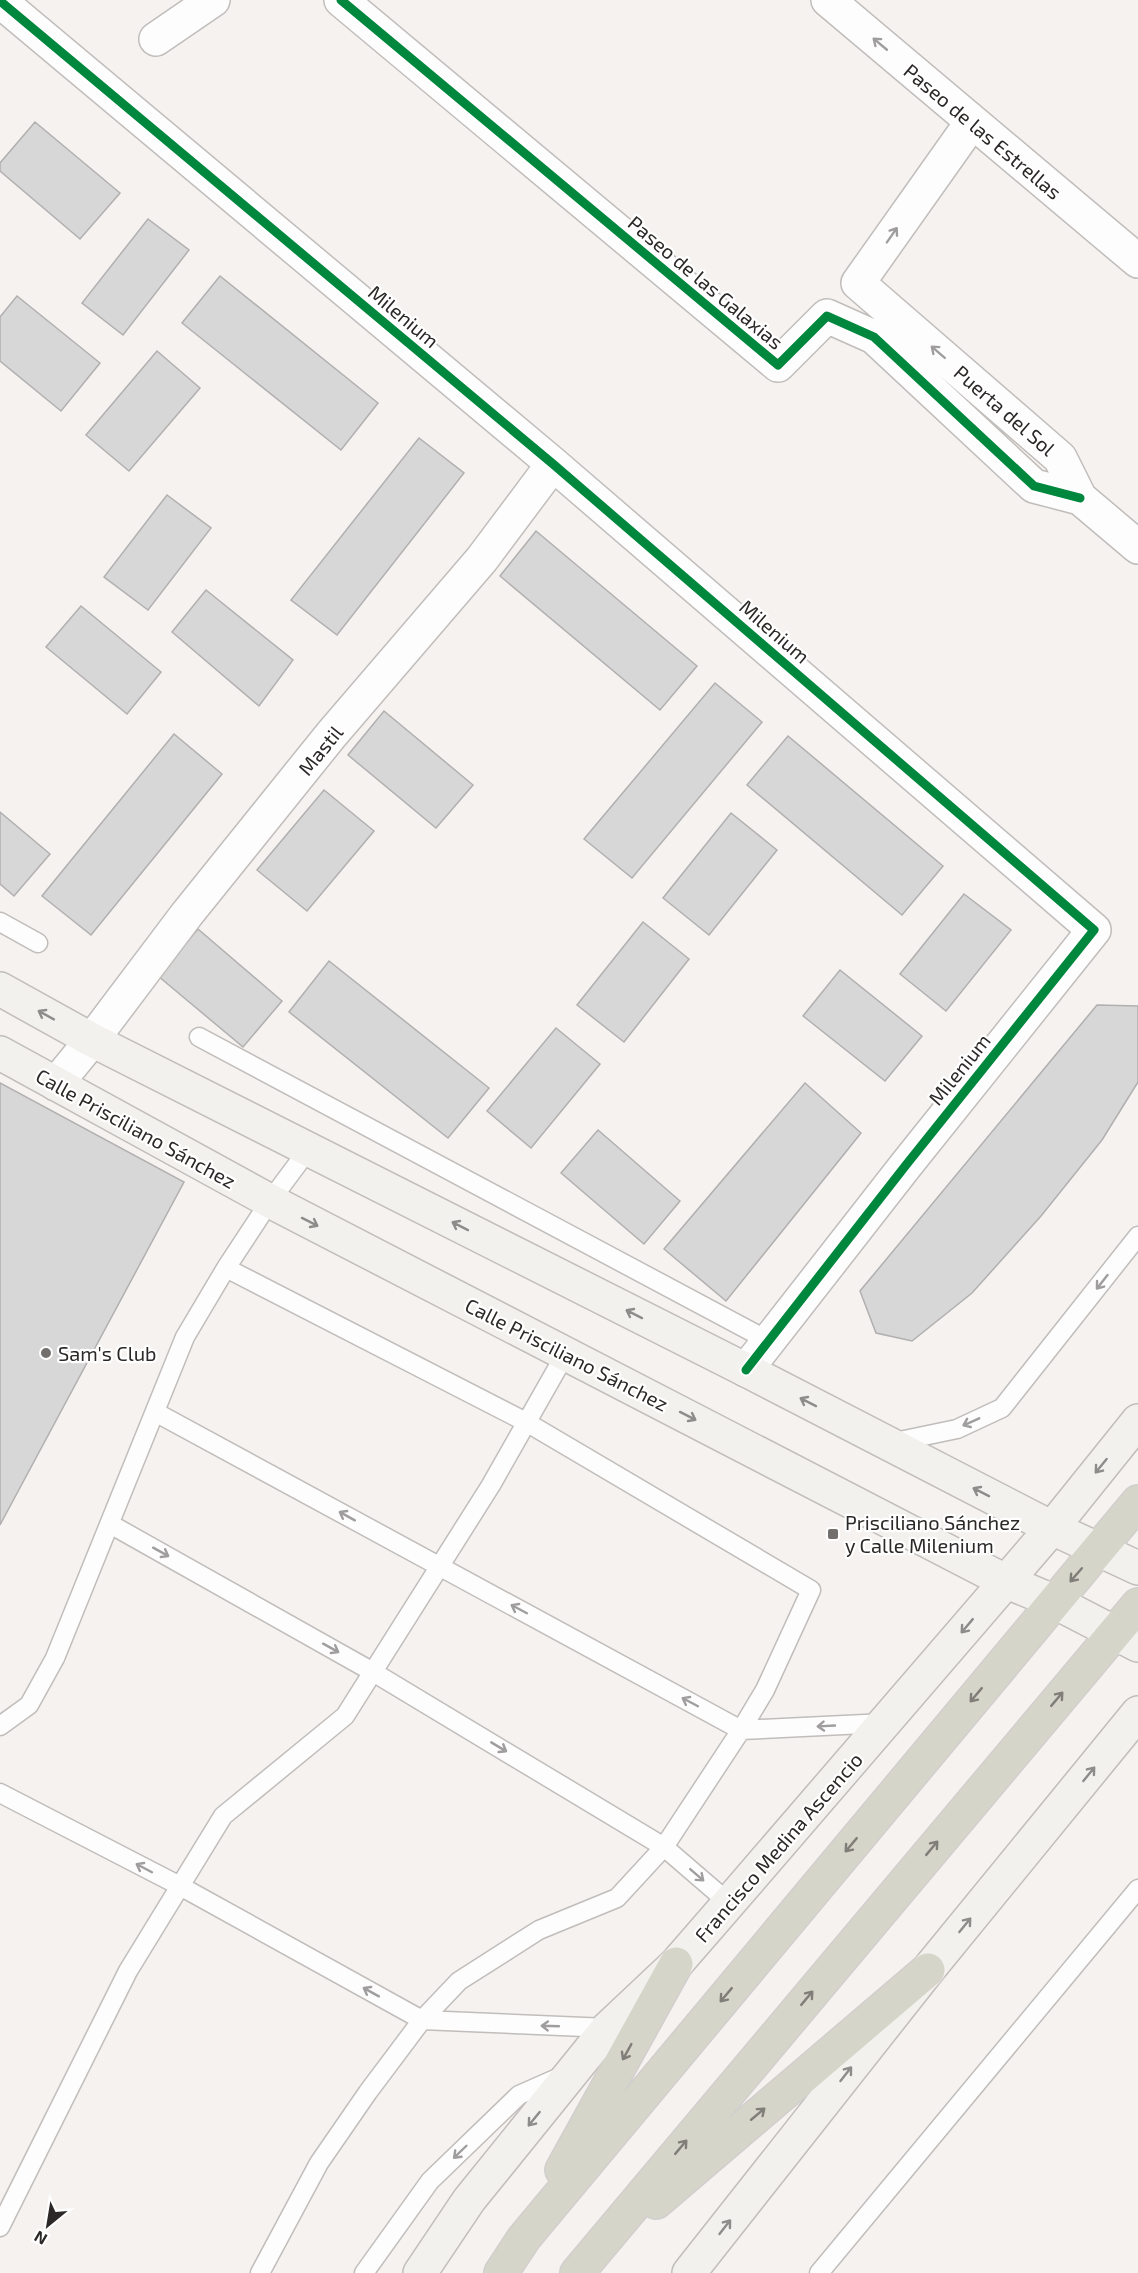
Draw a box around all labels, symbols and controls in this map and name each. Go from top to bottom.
one-way arrow [873,37,888,51]
street label: Paseo de las Estrellas [899,58,1067,204]
street label: Paseo de las Galaxias [624,210,788,354]
one-way arrow [886,228,898,244]
street label: Milenium [364,280,444,352]
one-way arrow [930,346,946,359]
street label: Puerta del Sol [950,360,1060,460]
street label: Milenium [735,594,815,668]
street label: Mastil [293,720,347,780]
one-way arrow [38,1008,55,1020]
street label: Milenium [923,1029,995,1109]
street label: Calle Prisciliano Sánchez [32,1063,240,1193]
one-way arrow [300,1216,318,1228]
one-way arrow [451,1220,469,1231]
one-way arrow [1095,1274,1108,1290]
street label: Calle Prisciliano Sánchez [461,1292,673,1416]
one-way arrow [626,1308,643,1320]
place label: Sam's Club [58,1341,156,1365]
marker: Sam's Club [39,1346,53,1360]
one-way arrow [799,1396,817,1407]
one-way arrow [679,1411,697,1422]
one-way arrow [963,1417,981,1429]
one-way arrow [1095,1458,1108,1474]
one-way arrow [973,1486,990,1498]
one-way arrow [339,1510,356,1522]
place label: Prisciliano Sánchez y Calle Milenium [845,1510,1020,1557]
marker: Prisciliano Sánchez y Calle Milenium [826,1527,840,1541]
one-way arrow [152,1547,169,1559]
one-way arrow [1069,1567,1083,1582]
one-way arrow [510,1603,528,1614]
one-way arrow [961,1618,974,1634]
one-way arrow [322,1642,339,1654]
one-way arrow [969,1687,983,1702]
one-way arrow [1051,1691,1064,1707]
one-way arrow [682,1696,699,1708]
one-way arrow [817,1721,837,1732]
one-way arrow [490,1742,507,1754]
street label: Francisco Medina Ascencio [689,1747,867,1947]
one-way arrow [1082,1766,1095,1782]
one-way arrow [845,1837,858,1853]
one-way arrow [925,1841,939,1856]
one-way arrow [136,1862,154,1873]
one-way arrow [689,1868,704,1882]
one-way arrow [959,1917,972,1933]
one-way arrow [362,1986,380,1997]
one-way arrow [720,1987,733,2003]
one-way arrow [800,1990,813,2006]
one-way arrow [540,2020,560,2031]
one-way arrow [621,2043,633,2060]
one-way arrow [840,2066,853,2082]
one-way arrow [750,2108,766,2121]
one-way arrow [528,2111,541,2127]
one-way arrow [675,2139,688,2155]
one-way arrow [453,2145,468,2159]
north arrow [18,2195,78,2255]
one-way arrow [719,2219,732,2235]
text: N [30,2227,50,2250]

